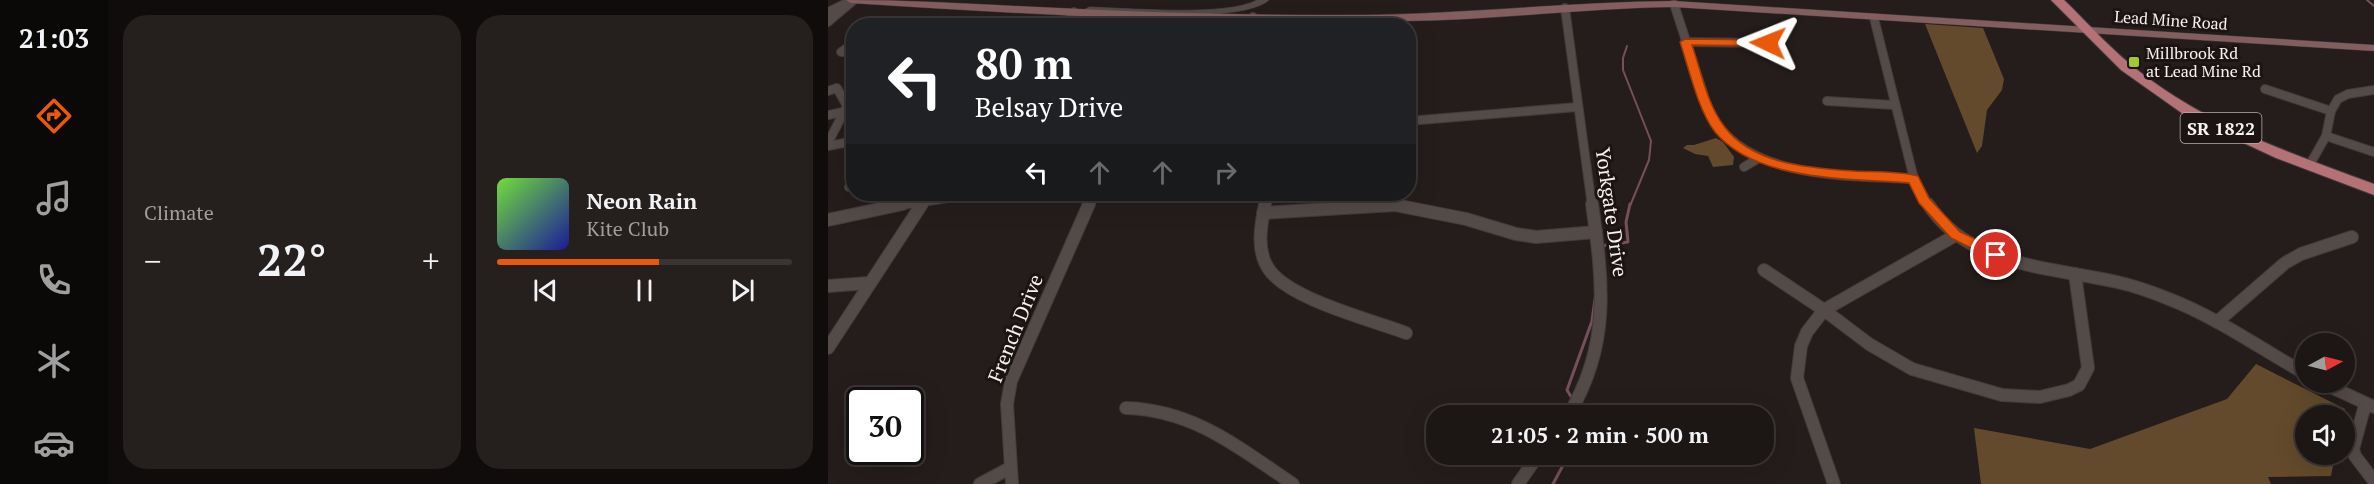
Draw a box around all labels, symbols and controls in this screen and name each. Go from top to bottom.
street label: Lead Mine Road [2114,5,2228,35]
position arrow [1736,11,1800,75]
text: 21:03 [19,20,89,56]
text: 80 m [975,35,1073,91]
icon: left [876,42,954,120]
place label: Millbrook Rd at Lead Mine Rd [2146,42,2261,82]
marker: Millbrook Rd at Lead Mine Rd [2127,55,2141,69]
text: Belsay Drive [975,89,1123,125]
icon: directions [33,95,75,137]
road number: SR 1822 [2180,113,2262,143]
street label: Yorkgate Drive [1590,145,1634,279]
icon: left [1020,156,1053,189]
icon: ahead [1083,156,1116,189]
icon: ahead [1146,156,1179,189]
icon: right [1209,156,1242,189]
icon: music [33,177,75,219]
text: Neon Rain [587,186,697,215]
text: Climate [144,199,214,226]
text: Kite Club [587,215,669,242]
text: 22° [257,229,326,289]
pin [1970,229,2021,280]
icon: arrive [1979,238,2012,271]
text: − [144,239,162,282]
text: + [422,239,440,282]
icon: phone [33,259,75,301]
street label: French Drive [981,270,1049,386]
icon: previous [529,274,562,307]
icon: pause [628,274,661,307]
icon: next [726,274,759,307]
north arrow [2295,333,2355,393]
map controls [2295,333,2355,465]
icon: climate [33,340,75,382]
speed limit sign: 30 [846,387,924,465]
button: sound [2295,405,2355,465]
text: 21:05 · 2 min · 500 m [1491,420,1709,449]
icon: car [33,422,75,464]

